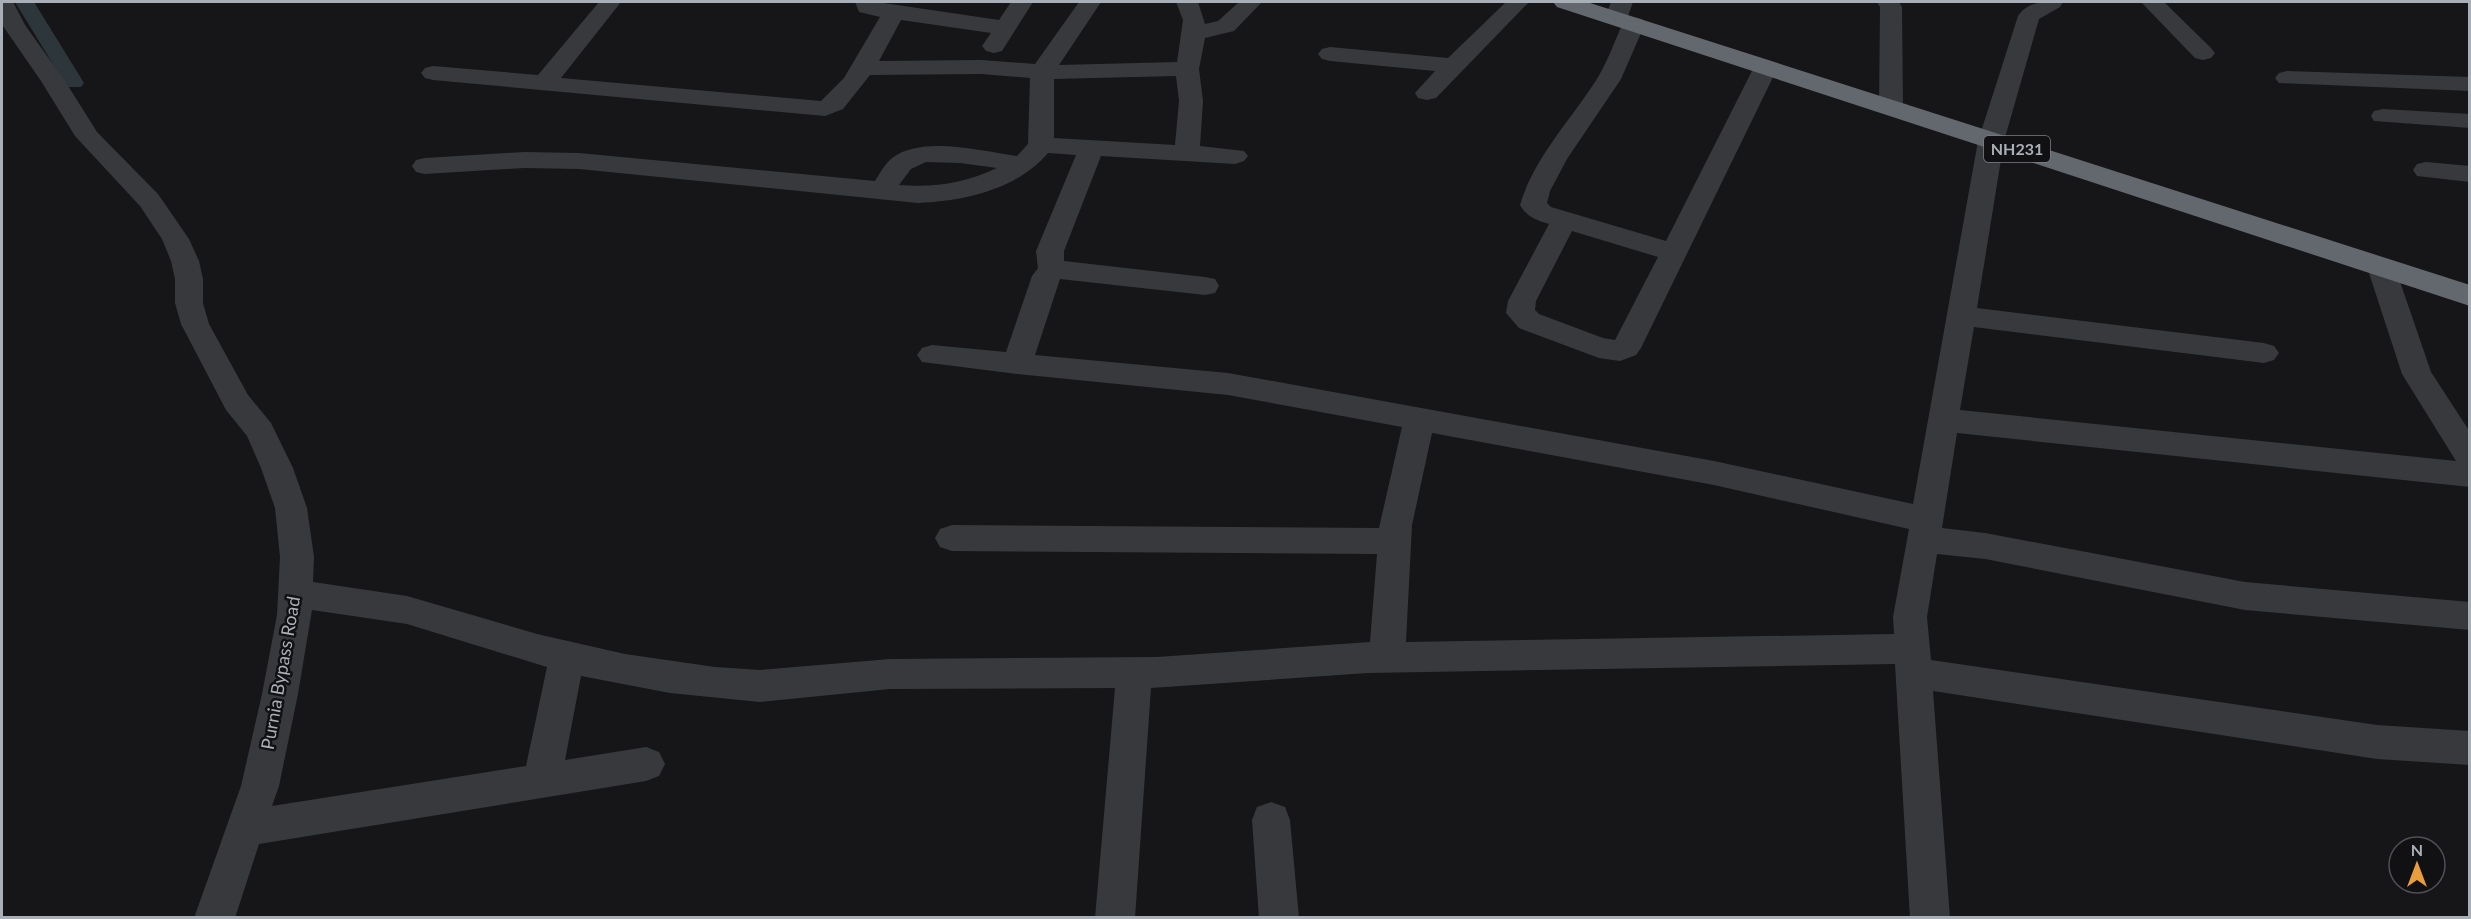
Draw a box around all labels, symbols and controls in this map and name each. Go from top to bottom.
road number: NH231 [1984,136,2050,162]
street label: Purnia Bypass Road [256,595,304,751]
north arrow [2387,835,2447,895]
text: N [2411,840,2423,859]

